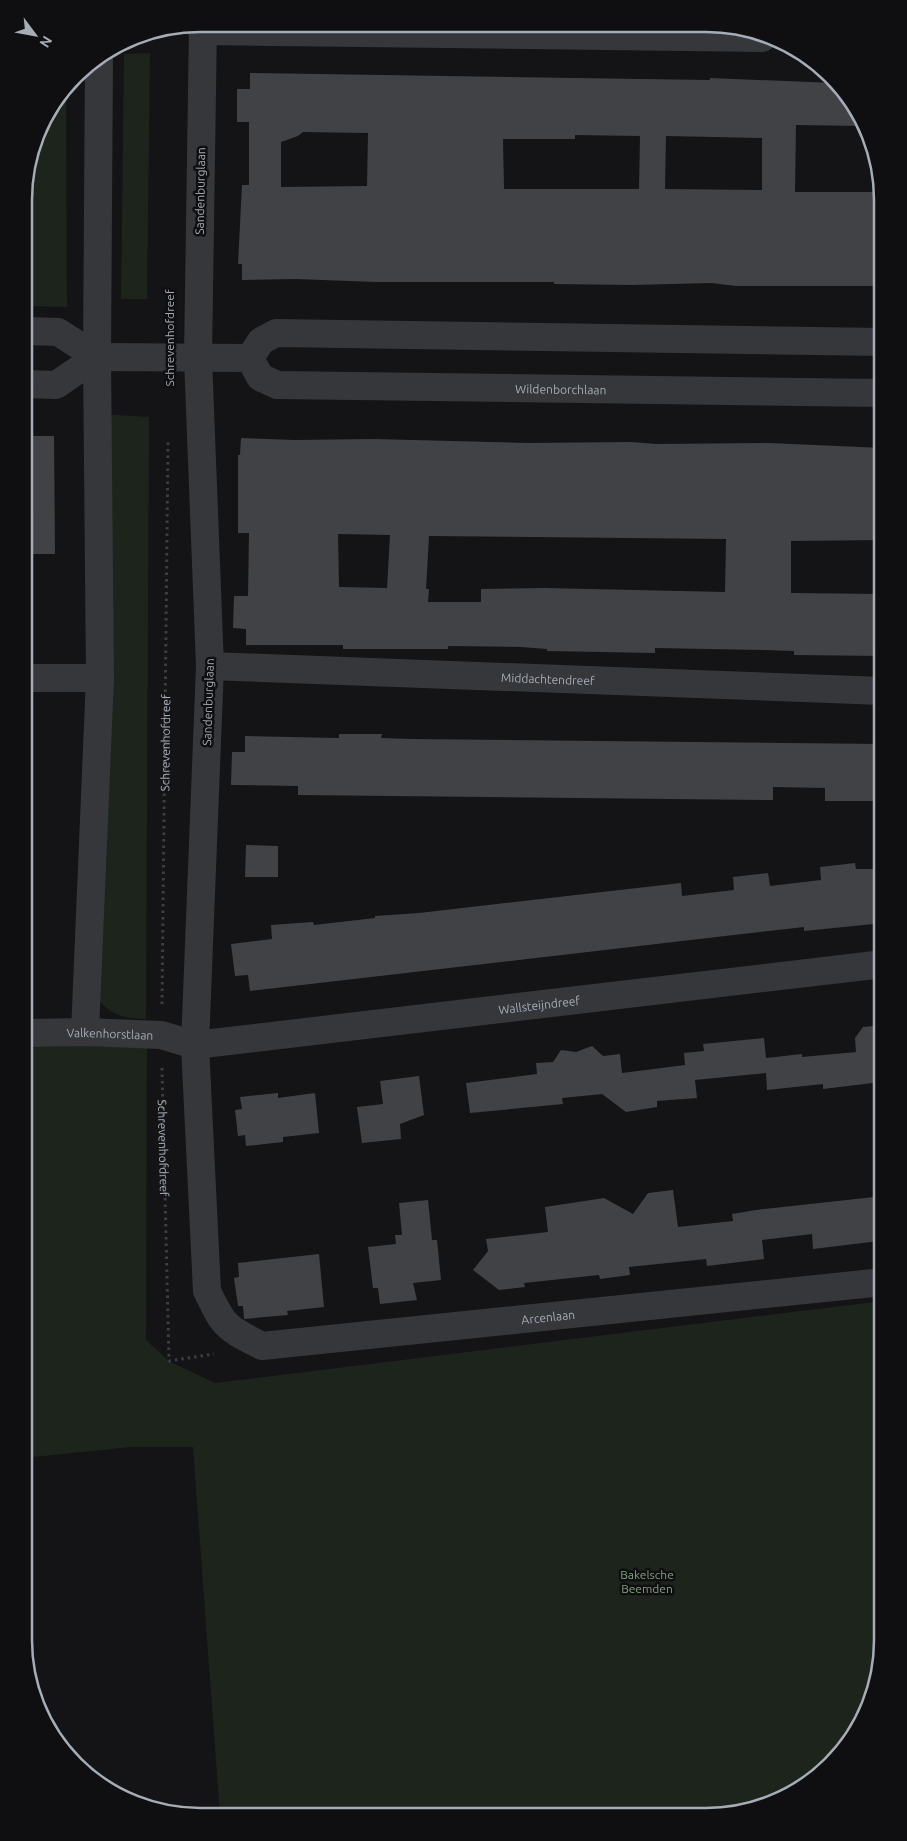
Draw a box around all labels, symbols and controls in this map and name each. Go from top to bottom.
north arrow [10,10,60,60]
text: N [36,33,56,51]
street label: Sandenburglaan [193,147,207,235]
street label: Schrevenhofdreef [163,289,176,387]
street label: Wildenborchlaan [515,382,606,396]
street label: Sandenburglaan [200,658,216,746]
street label: Middachtendreef [501,670,595,687]
street label: Schrevenhofdreef [158,694,172,792]
street label: Wallsteijndreef [498,993,581,1016]
street label: Valkenhorstlaan [66,1025,154,1041]
street label: Schrevenhofdreef [156,1099,172,1197]
street label: Arcenlaan [521,1307,576,1326]
park label: Bakelsche Beemden [620,1568,674,1595]

